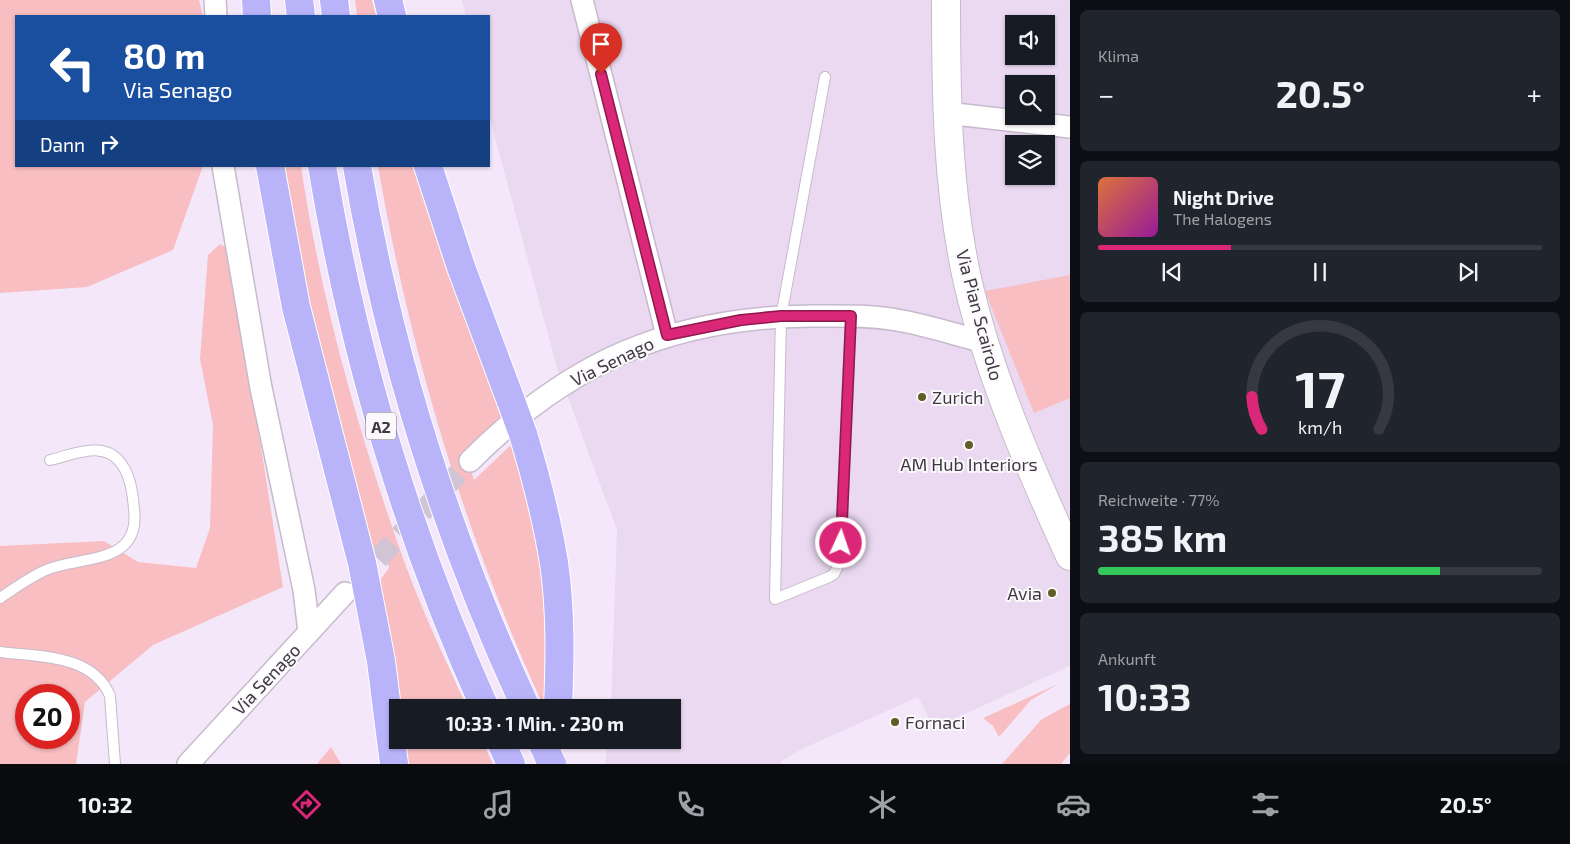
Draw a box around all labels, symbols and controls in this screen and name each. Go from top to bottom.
map controls [1005,15,1055,185]
button: sound [1005,15,1055,65]
pin [580,23,622,74]
icon: arrive [587,30,615,58]
text: 80 m [123,34,205,76]
icon: left [40,35,105,100]
text: Klima [1098,46,1139,65]
text: 20.5° [1276,70,1365,116]
button: search [1005,75,1055,125]
text: Via Senago [123,76,233,102]
text: − [1098,77,1114,111]
text: + [1527,77,1542,111]
icon: right [95,130,123,158]
text: Dann [40,133,85,156]
button: layers [1005,135,1055,185]
text: Night Drive [1173,186,1274,209]
text: The Halogens [1173,209,1272,228]
street label: Via Pian Scairolo [952,247,1008,383]
icon: previous [1158,258,1186,286]
icon: pause [1306,258,1334,286]
icon: next [1454,258,1482,286]
street label: Via Senago [567,331,657,391]
text: 17 [1295,356,1345,418]
place label: Zurich [932,386,983,408]
marker: Zurich [916,391,928,403]
road number: A2 [366,412,396,440]
text: km/h [1298,416,1342,438]
marker: AM Hub Interiors [963,439,975,451]
place label: AM Hub Interiors [900,453,1038,475]
text: Reichweite · 77% [1098,490,1219,509]
text: 385 km [1098,514,1227,560]
position arrow [814,516,866,568]
place label: Avia [1007,582,1042,604]
marker: Avia [1046,587,1058,599]
street label: Via Senago [227,639,305,719]
text: Ankunft [1098,649,1156,668]
text: 10:33 [1098,673,1191,719]
speed limit sign: 20 [15,684,80,749]
place label: Fornaci [905,711,965,733]
text: 10:33 · 1 Min. · 230 m [446,712,624,735]
marker: Fornaci [889,716,901,728]
icon: directions [289,787,324,822]
icon: music [481,787,516,822]
icon: phone [673,787,708,822]
icon: climate [865,787,900,822]
icon: car [1056,787,1091,822]
icon: filters [1248,787,1283,822]
text: 10:32 [78,791,133,817]
text: 20.5° [1440,791,1492,817]

